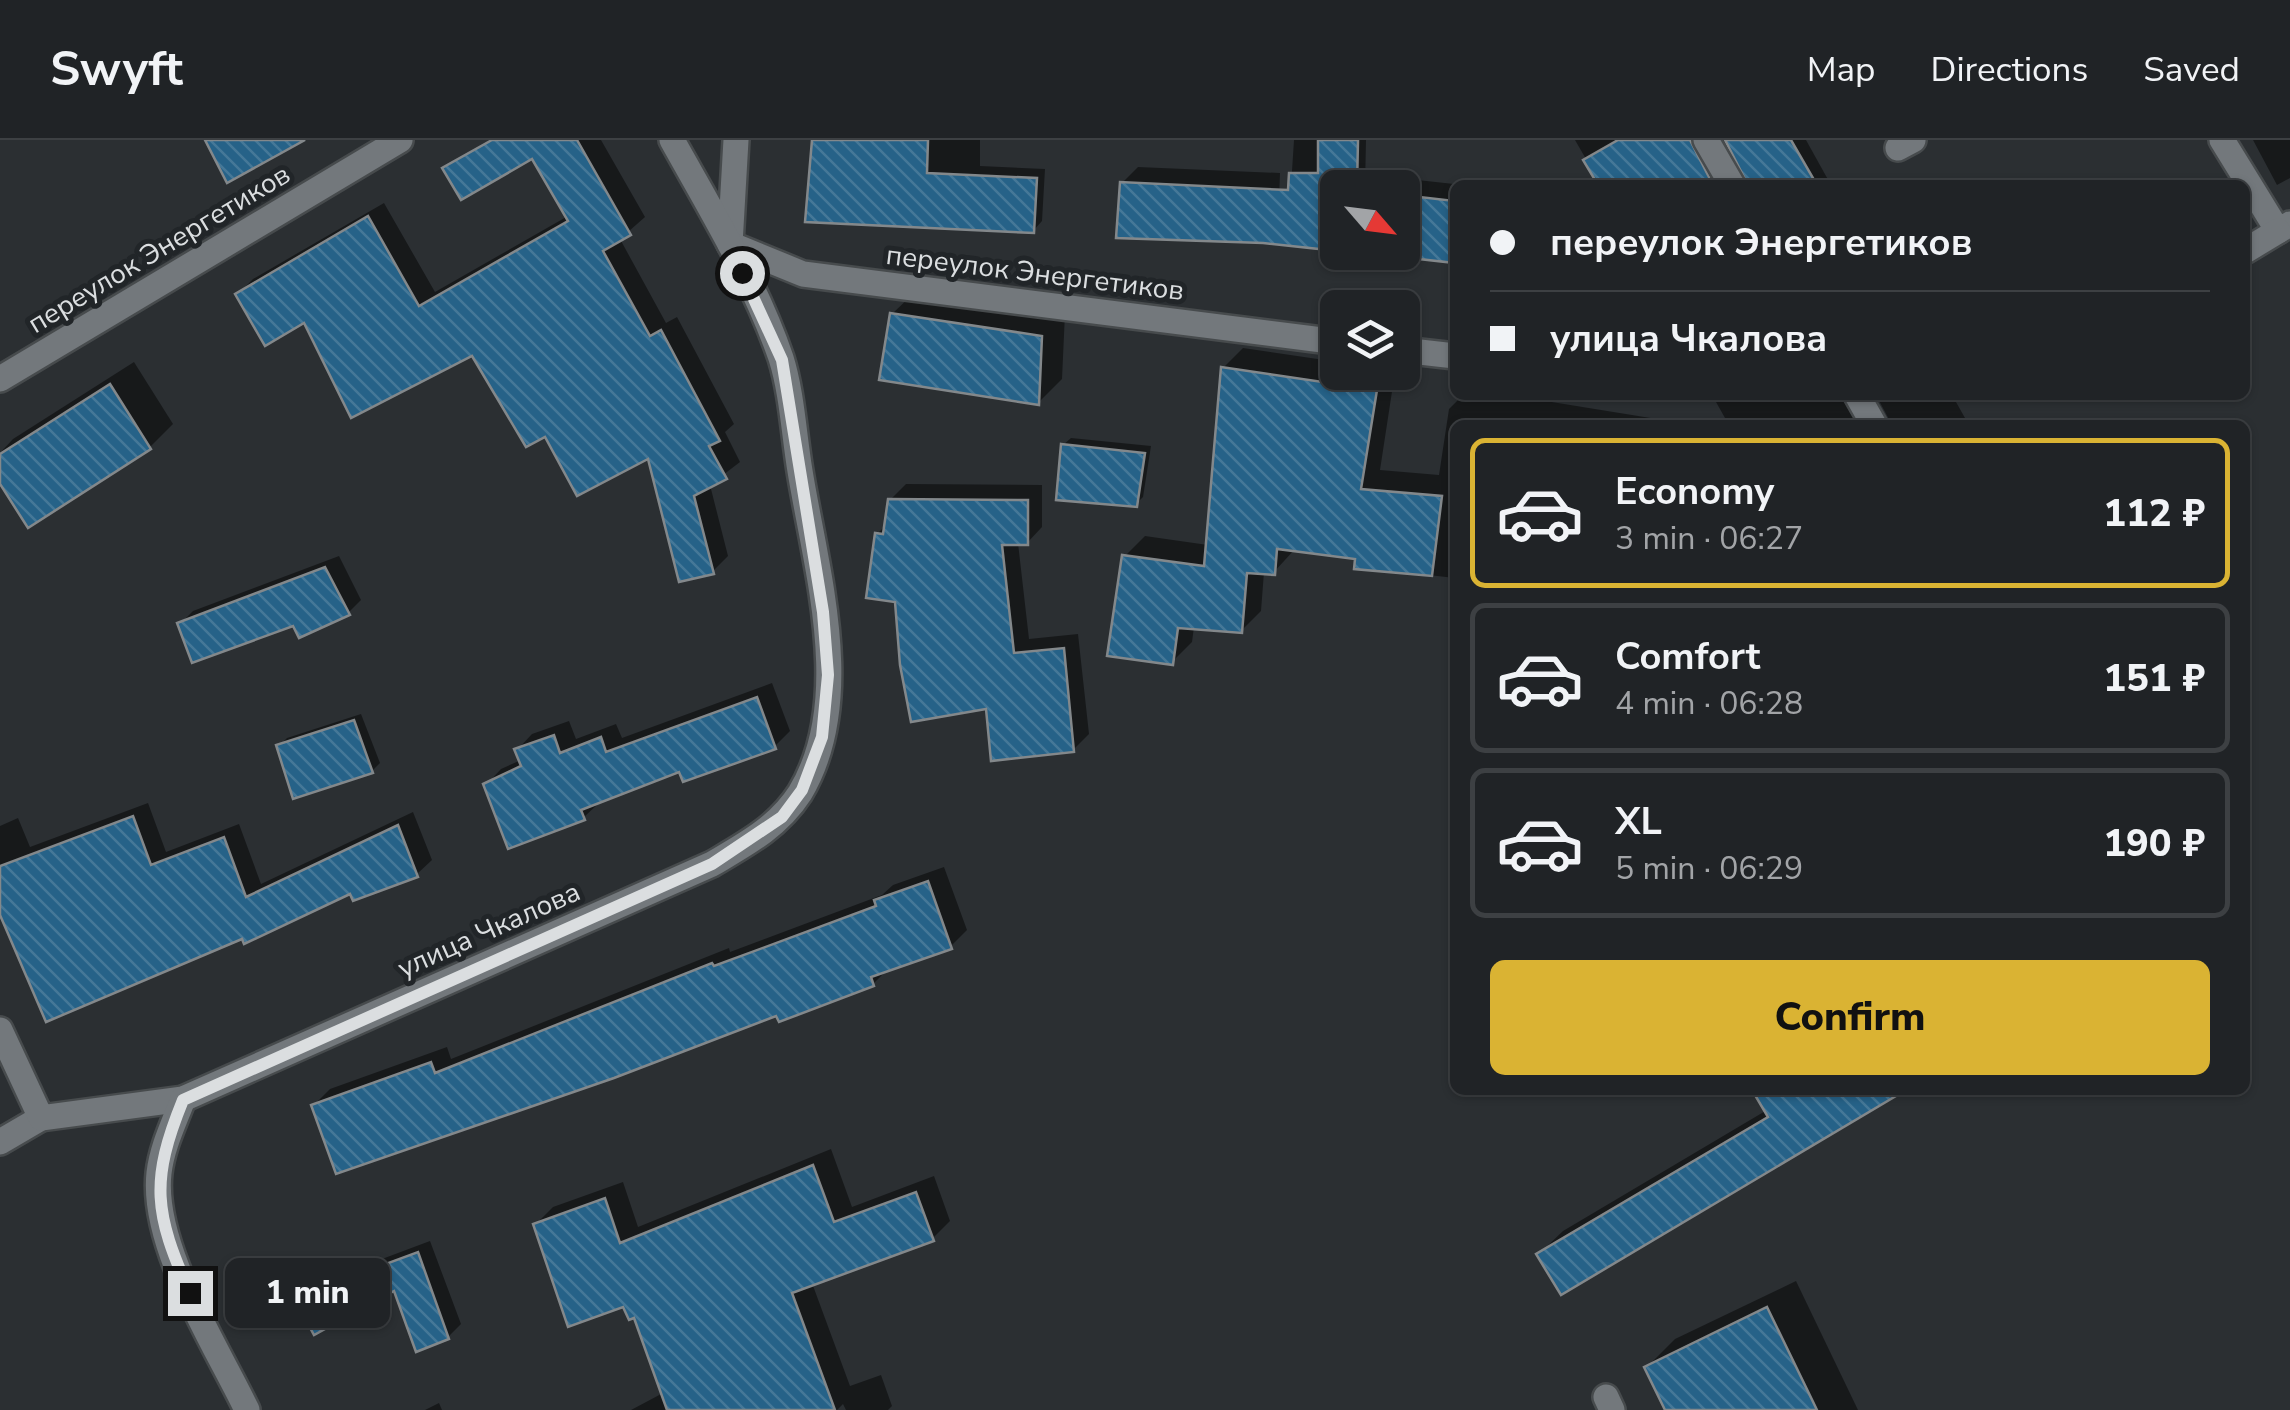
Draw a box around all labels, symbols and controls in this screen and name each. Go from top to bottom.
text: Swyft [50,36,183,102]
text: Map [1807,46,1876,93]
text: Directions [1931,46,2088,93]
text: Saved [2143,46,2240,93]
street label: переулок Энергетиков [21,155,297,343]
north arrow [1320,170,1420,270]
map controls [1320,170,1420,390]
text: переулок Энергетиков [1550,217,1972,268]
street label: переулок Энергетиков [884,236,1186,310]
route start [720,251,765,296]
button: layers [1320,290,1420,390]
text: улица Чкалова [1550,313,1827,364]
text: Economy [1615,466,1774,517]
icon: car [1495,468,1585,558]
text: 112 ₽ [2103,488,2205,539]
text: 3 min · 06:27 [1615,517,1803,560]
text: Comfort [1615,631,1760,682]
icon: car [1495,633,1585,723]
text: 151 ₽ [2103,653,2205,704]
text: 4 min · 06:28 [1615,682,1803,725]
text: XL [1615,796,1662,847]
icon: car [1495,798,1585,888]
text: 190 ₽ [2103,818,2205,869]
text: 5 min · 06:29 [1615,847,1803,890]
street label: улица Чкалова [392,873,586,987]
button: Confirm [1490,960,2210,1075]
callout: 1 min [225,1258,390,1328]
route end [168,1271,213,1316]
text: 1 min [265,1271,350,1314]

